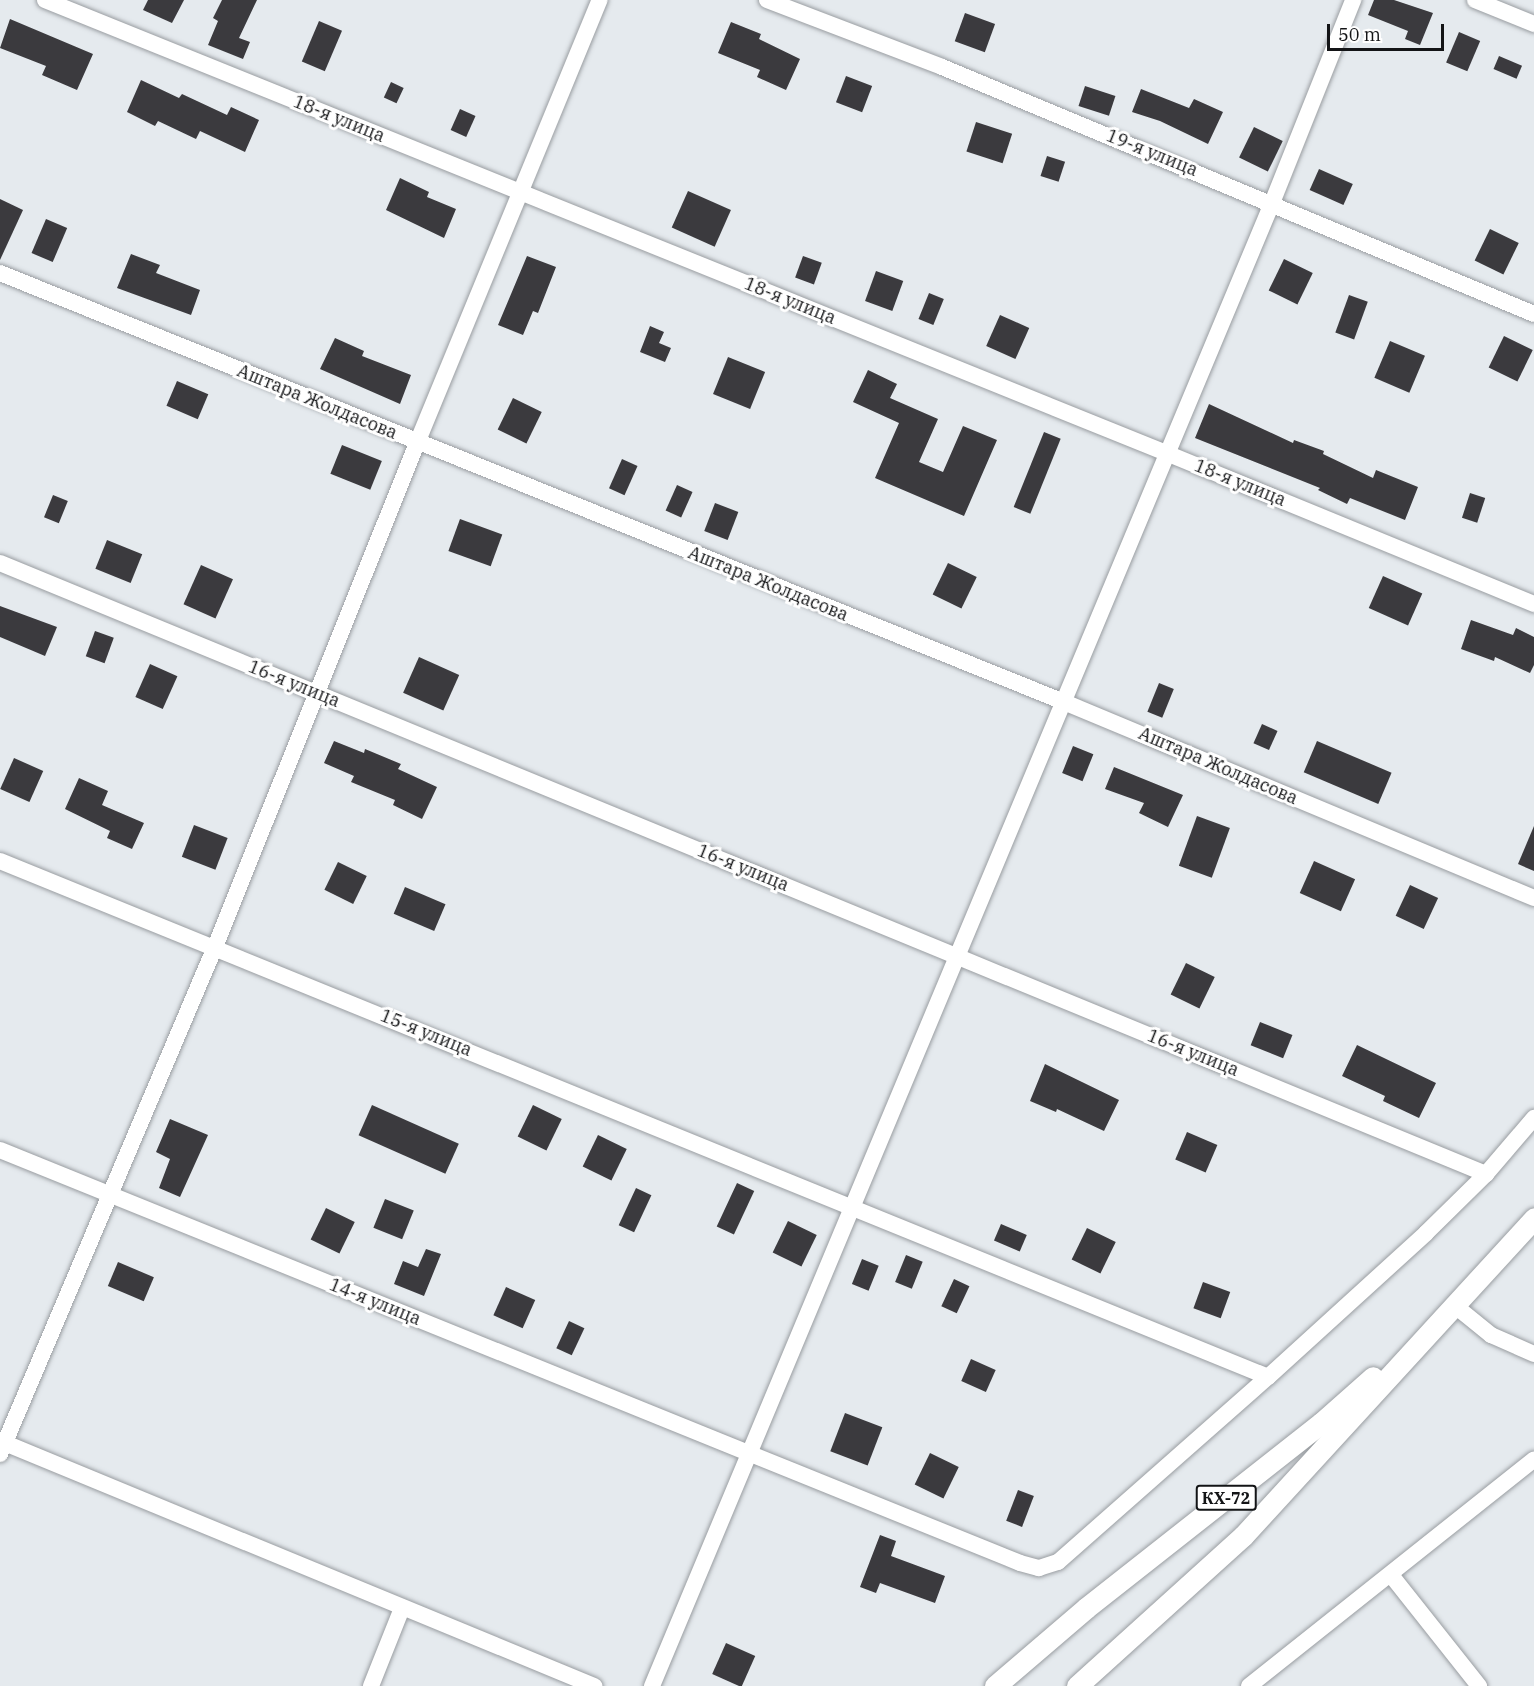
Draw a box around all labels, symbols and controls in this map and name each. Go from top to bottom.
scale bar [1330,12,1447,50]
text: 50 m [1338,23,1381,46]
street label: 18-я улица [290,91,388,147]
street label: 19-я улица [1103,125,1201,181]
street label: 18-я улица [741,273,839,329]
street label: Аштара Жолдасова [234,360,400,444]
street label: 18-я улица [1191,455,1289,511]
street label: Аштара Жолдасова [685,542,851,626]
street label: 16-я улица [245,656,343,712]
street label: Аштара Жолдасова [1135,723,1301,809]
street label: 16-я улица [694,840,792,896]
street label: 15-я улица [377,1005,475,1061]
street label: 16-я улица [1144,1025,1242,1081]
street label: 14-я улица [326,1274,424,1330]
road number: КХ-72 [1194,1485,1258,1511]

